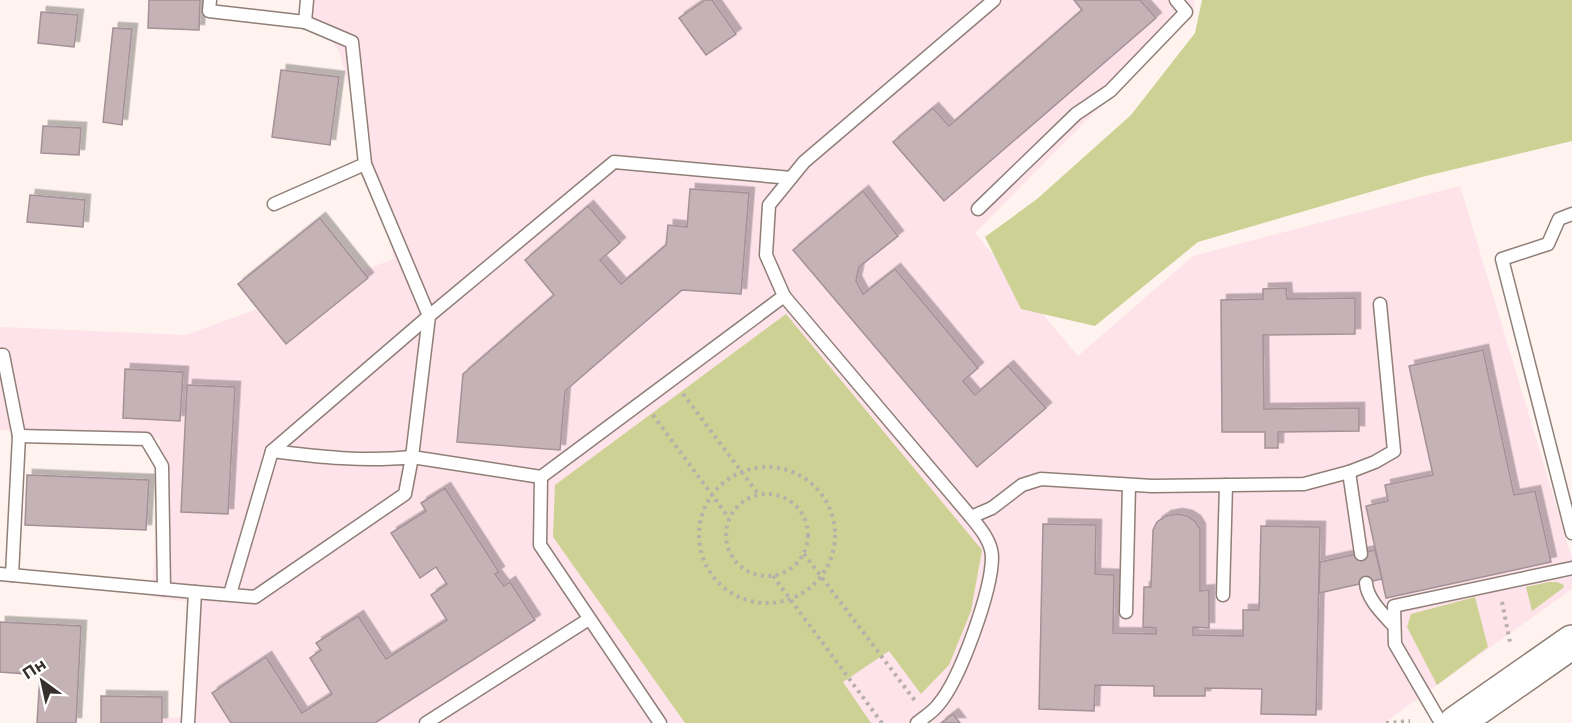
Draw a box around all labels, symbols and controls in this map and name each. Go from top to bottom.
north arrow [12,651,72,711]
text: Пн [19,654,49,683]

